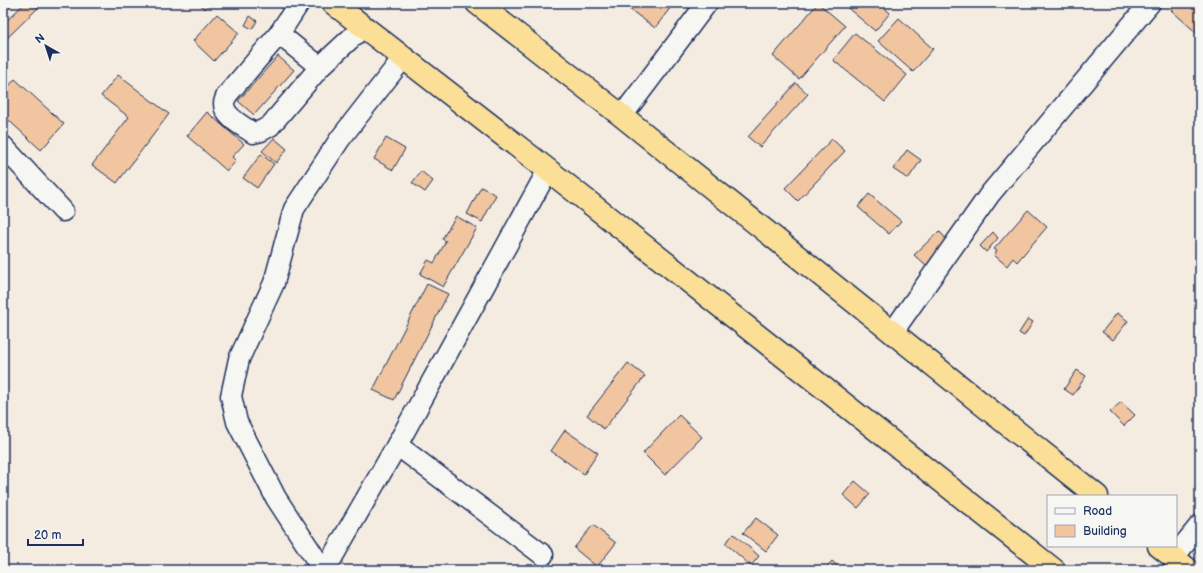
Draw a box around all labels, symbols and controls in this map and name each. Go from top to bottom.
north arrow [26,26,66,66]
text: N [33,31,47,46]
legend [1047,495,1177,547]
text: Road [1083,504,1112,519]
scale bar [28,521,83,547]
text: Building [1083,524,1127,539]
text: 20 m [34,528,61,543]

